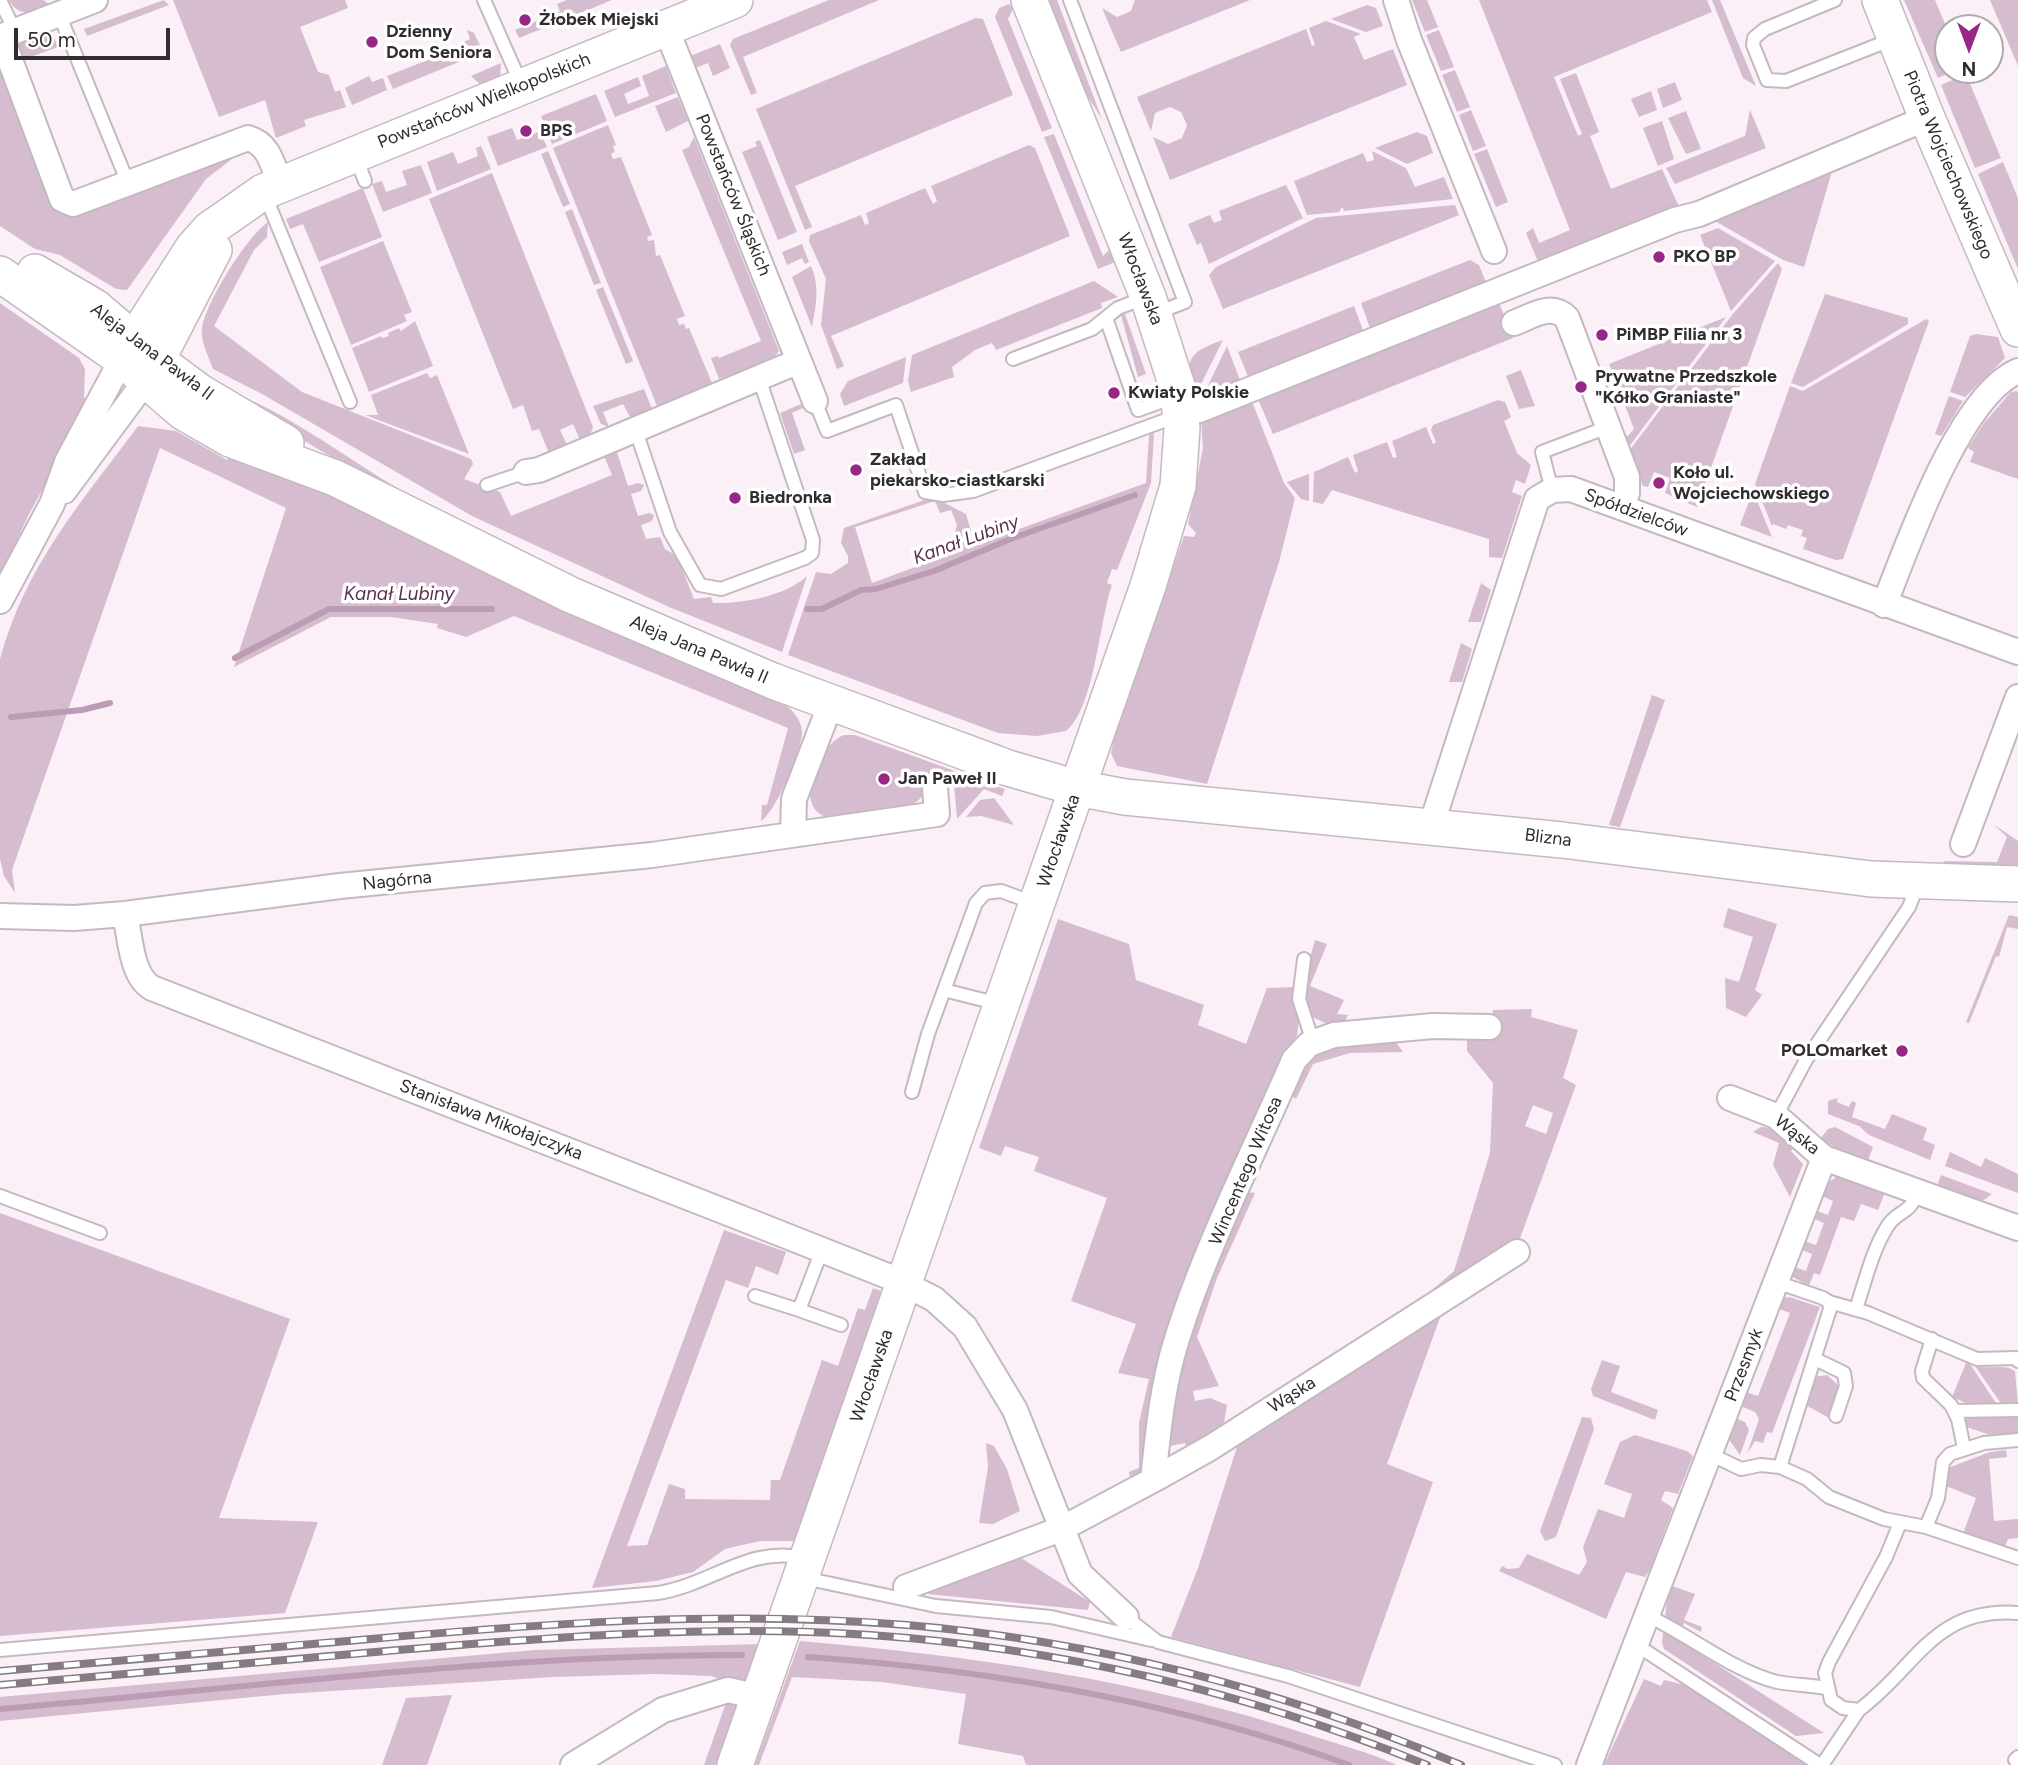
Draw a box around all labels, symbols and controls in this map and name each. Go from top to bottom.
place label: Żłobek Miejski [539,9,659,31]
marker: Żłobek Miejski [517,12,533,28]
scale bar [18,14,173,58]
north arrow [1934,14,2004,84]
place label: Dzienny Dom Seniora [386,21,492,64]
text: 50 m [27,27,76,52]
marker: Dzienny Dom Seniora [364,34,380,50]
street label: Powstańców Wielkopolskich [374,48,594,154]
text: N [1962,57,1976,80]
street label: Piotra Wojciechowskiego [1898,67,1998,263]
street label: Powstańców Śląskich [691,111,775,279]
place label: BPS [540,120,573,142]
marker: BPS [518,123,534,139]
street label: Włocławska [1113,230,1167,328]
place label: PKO BP [1673,246,1736,268]
marker: PKO BP [1651,249,1667,265]
street label: Aleja Jana Pawła II [86,299,218,405]
place label: PiMBP Filia nr 3 [1616,324,1742,346]
marker: PiMBP Filia nr 3 [1594,327,1610,343]
place label: Prywatne Przedszkole "Kółko Graniaste" [1595,366,1777,408]
marker: Prywatne Przedszkole "Kółko Graniaste" [1573,379,1589,395]
place label: Kwiaty Polskie [1128,382,1249,404]
marker: Kwiaty Polskie [1106,385,1122,401]
place label: Zakład piekarsko-ciastkarski [870,449,1045,491]
marker: Zakład piekarsko-ciastkarski [848,462,864,478]
place label: Koło ul. Wojciechowskiego [1673,462,1829,504]
marker: Koło ul. Wojciechowskiego [1651,475,1667,491]
street label: Spółdzielców [1581,484,1691,542]
place label: Biedronka [749,487,832,509]
marker: Biedronka [727,490,743,506]
water label: Kanał Lubiny [910,510,1022,570]
water label: Kanał Lubiny [344,583,454,605]
street label: Aleja Jana Pawła II [626,611,772,689]
place label: Jan Paweł II [898,768,997,790]
marker: Jan Paweł II [876,771,892,787]
street label: Włocławska [1033,792,1085,890]
street label: Blizna [1523,824,1573,852]
street label: Nagórna [361,867,433,895]
place label: POLOmarket [1781,1040,1888,1062]
marker: POLOmarket [1894,1043,1910,1059]
street label: Stanisława Mikołajczyka [396,1075,586,1165]
street label: Wincentego Witosa [1205,1093,1287,1249]
street label: Wąska [1770,1110,1824,1160]
street label: Przesmyk [1720,1325,1768,1405]
street label: Włocławska [846,1327,898,1425]
street label: Wąska [1264,1372,1320,1418]

